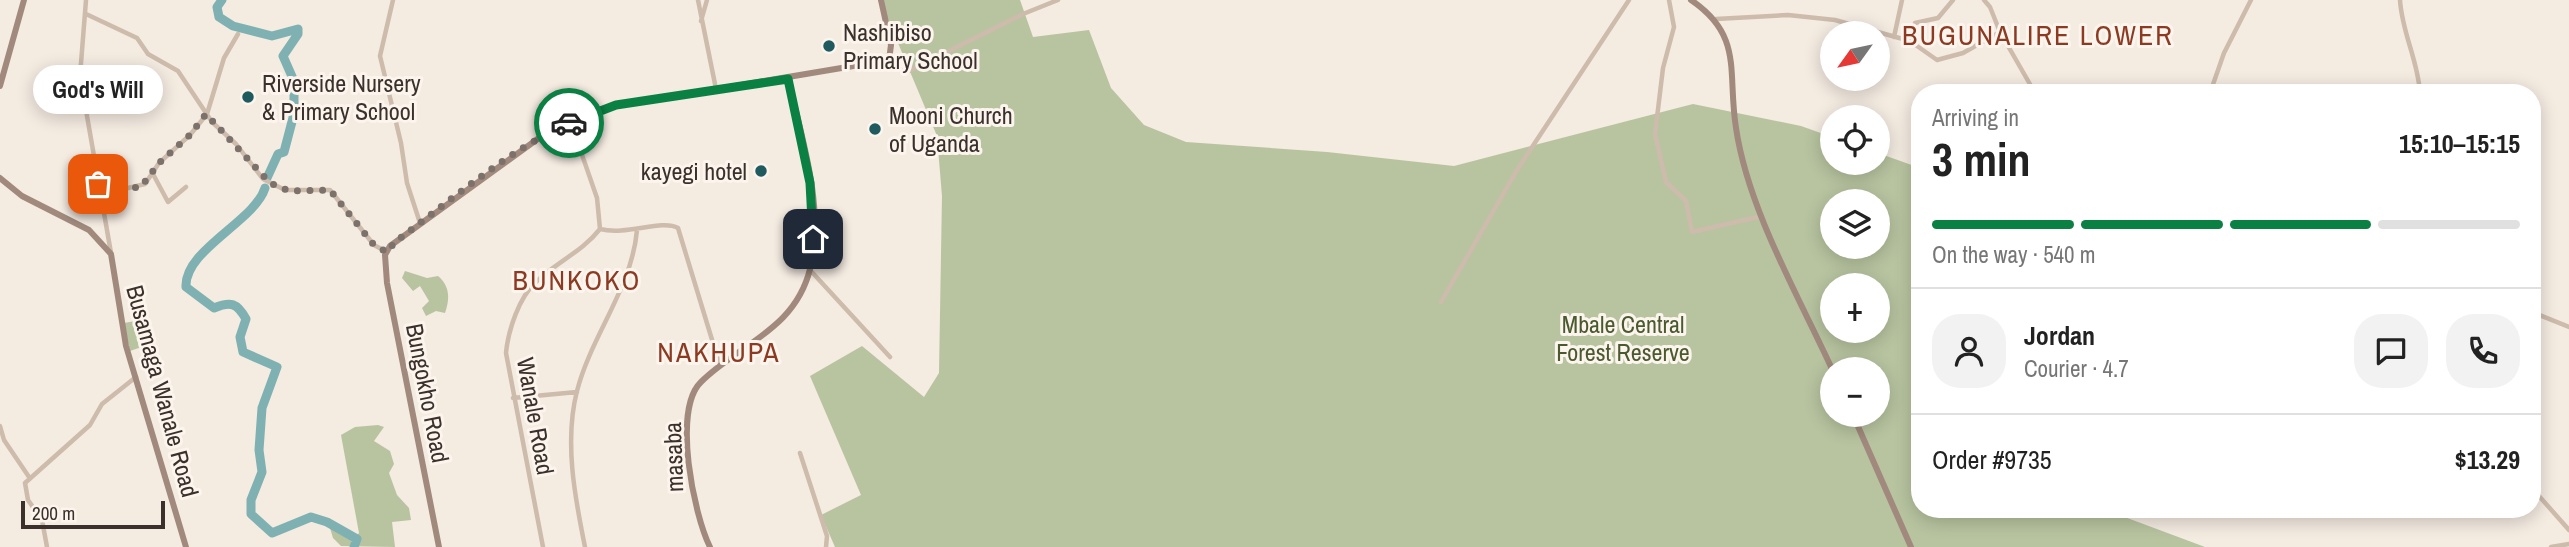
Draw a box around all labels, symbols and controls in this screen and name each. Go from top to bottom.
place label: Nashibiso Primary School [843,16,978,76]
district label: BUGUNALIRE LOWER [1902,16,2174,54]
north arrow [1820,21,1890,91]
map controls [1820,21,1890,427]
marker: Nashibiso Primary School [821,38,837,54]
callout: God's Will [33,65,163,114]
place label: Riverside Nursery & Primary School [262,67,421,127]
text: God's Will [52,74,144,105]
courier [534,88,604,158]
marker: Riverside Nursery & Primary School [240,89,256,105]
place label: Mooni Church of Uganda [889,99,1013,159]
text: Arriving in [1932,102,2019,133]
icon: car [550,104,588,142]
button: locate [1820,105,1890,175]
marker: Mooni Church of Uganda [867,121,883,137]
text: 15:10–15:15 [2399,126,2520,161]
text: 3 min [1932,128,2031,190]
pin [68,154,128,214]
place label: kayegi hotel [641,155,747,187]
marker: kayegi hotel [753,163,769,179]
icon: bag [79,165,117,203]
button: layers [1820,189,1890,259]
pin [783,209,843,269]
icon: home [794,220,832,258]
text: On the way · 540 m [1932,239,2096,270]
district label: BUNKOKO [513,261,641,299]
button: + [1820,273,1890,343]
street label: Busamaga Wanale Road [119,282,207,500]
park label: Mbale Central Forest Reserve [1556,308,1690,368]
button: person [1932,314,2006,388]
button: chat [2354,314,2428,388]
button: phone [2446,314,2520,388]
text: Jordan [2024,318,2095,353]
street label: Bungokho Road [399,321,457,465]
district label: NAKHUPA [657,333,781,371]
text: Courier · 4.7 [2024,353,2129,384]
street label: Wanale Road [510,355,562,477]
button: − [1820,357,1890,427]
street label: masaba [656,421,690,493]
text: Order #9735 [1932,442,2052,477]
text: $13.29 [2455,442,2520,477]
scale bar [21,498,164,530]
text: 200 m [32,500,75,526]

